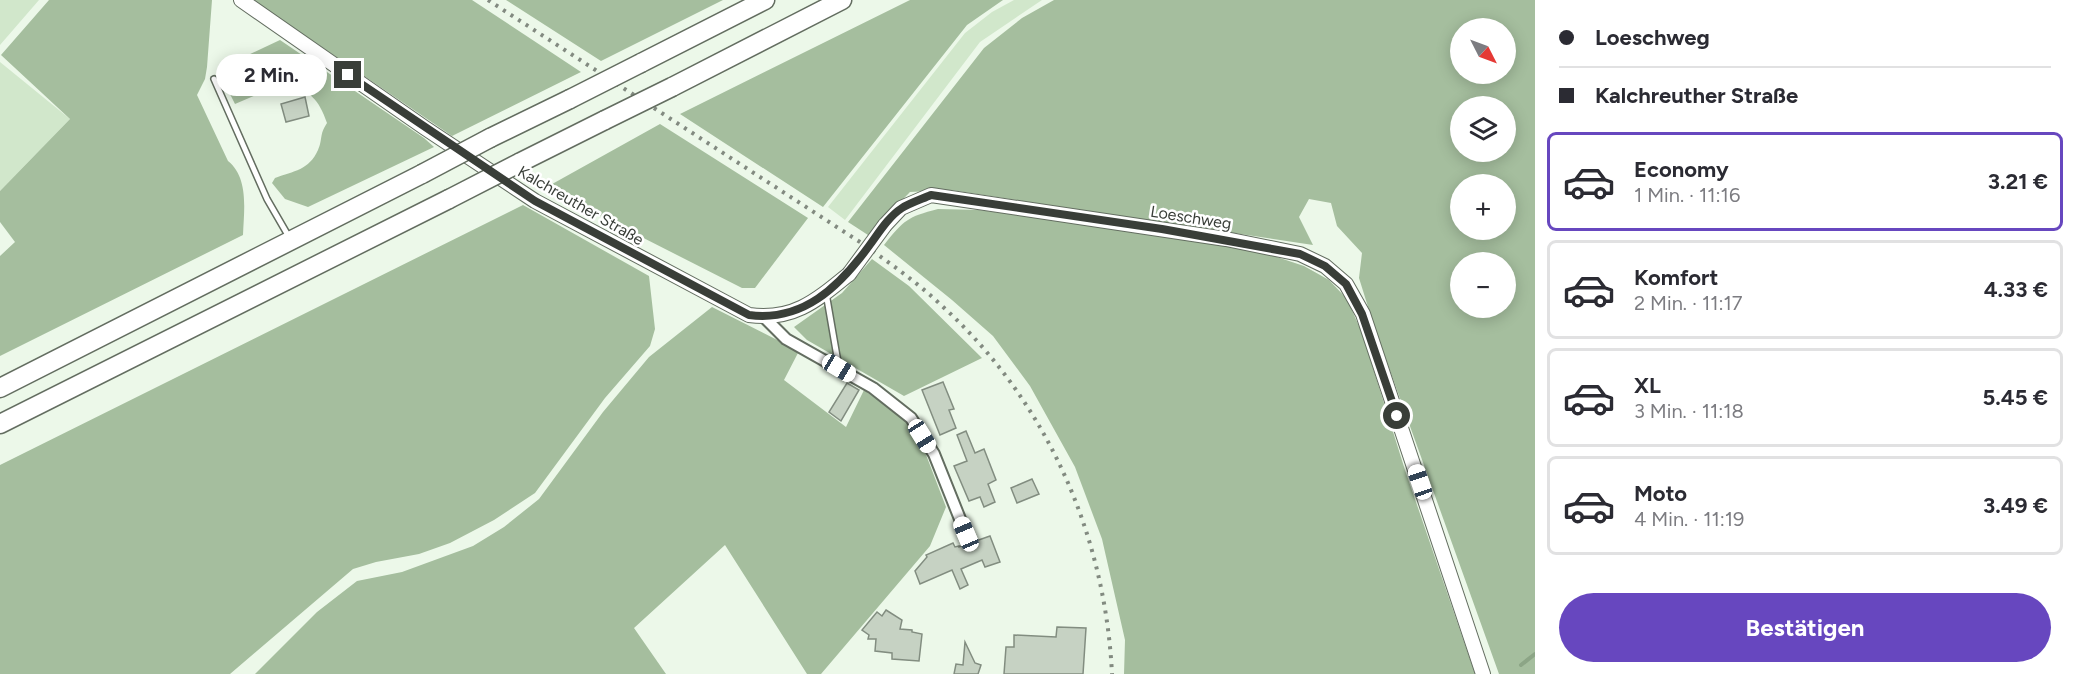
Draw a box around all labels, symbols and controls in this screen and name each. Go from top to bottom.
north arrow [1450,18,1516,84]
map controls [1450,18,1516,318]
text: Loeschweg [1595,24,1710,51]
callout: 2 Min. [216,54,327,96]
route end [334,61,361,88]
text: 2 Min. [244,63,299,87]
text: Kalchreuther Straße [1595,82,1798,109]
button: layers [1450,96,1516,162]
icon: car [1562,155,1616,209]
text: Economy [1634,156,1729,183]
street label: Kalchreuther Straße [514,162,647,249]
text: 3.21 € [1988,168,2048,195]
button: + [1450,174,1516,240]
text: 1 Min. · 11:16 [1634,183,1740,207]
street label: Loeschweg [1149,202,1233,233]
button: − [1450,252,1516,318]
icon: car [1562,263,1616,317]
text: Komfort [1634,264,1718,291]
text: 4.33 € [1984,276,2048,303]
text: 2 Min. · 11:17 [1634,291,1743,315]
car [819,351,859,385]
icon: car [1562,371,1616,425]
text: XL [1634,372,1661,399]
text: 5.45 € [1983,384,2048,411]
text: 3 Min. · 11:18 [1634,399,1744,423]
route start [1383,402,1410,429]
car [905,416,939,456]
car [1406,462,1434,502]
icon: car [1562,479,1616,533]
text: Moto [1634,480,1687,507]
text: 3.49 € [1983,492,2048,519]
text: 4 Min. · 11:19 [1634,507,1744,531]
car [951,514,981,554]
button: Bestätigen [1559,593,2051,662]

